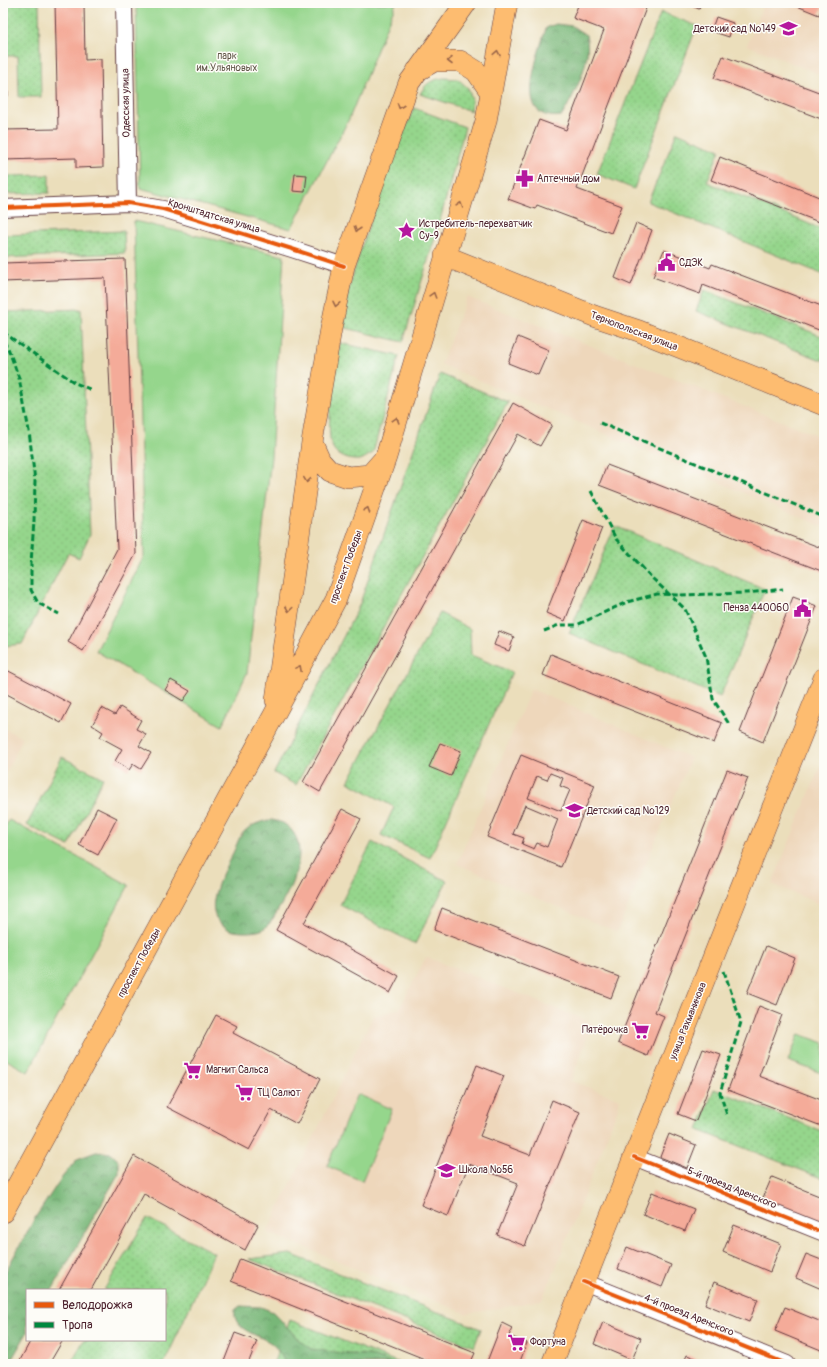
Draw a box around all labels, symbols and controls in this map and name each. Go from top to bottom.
school or university icon: Детский сад №149 [779,19,799,39]
place label: Детский сад №149 [693,23,776,35]
park label: парк им.Ульяновых [197,50,257,74]
one-way arrow [493,50,501,56]
one-way arrow [447,57,453,65]
street label: Одесская улица [119,68,133,138]
one-way arrow [396,103,405,110]
pharmacy icon: Аптечный дом [514,169,534,189]
place label: Аптечный дом [537,173,600,185]
street label: Кронштадтская улица [167,196,262,236]
one-way arrow [455,202,464,209]
place label: Истребитель-перехватчик Су-9 [419,218,533,242]
place icon: Истребитель-перехватчик Су-9 [396,220,416,240]
one-way arrow [354,225,362,232]
public building icon: СДЭК [656,253,676,273]
place label: СДЭК [679,257,703,269]
one-way arrow [428,292,437,299]
one-way arrow [333,301,341,308]
street label: Тернопольская улица [589,309,680,353]
one-way arrow [391,417,400,424]
one-way arrow [303,477,312,483]
one-way arrow [362,507,371,514]
street label: проспект Победы [327,529,365,605]
public building icon: Пенза 440060 [792,598,812,618]
place label: Пенза 440060 [724,602,789,614]
one-way arrow [285,606,294,612]
one-way arrow [294,665,302,672]
school or university icon: Детский сад №129 [564,801,584,821]
place label: Детский сад №129 [586,805,669,817]
street label: проспект Победы [115,926,163,1000]
street label: улица Рахманинова [667,980,709,1062]
supermarket icon: Пятёрочка [631,1020,651,1040]
place label: Пятёрочка [582,1024,628,1036]
supermarket icon: Магнит Сальса [183,1060,203,1080]
place label: Магнит Сальса [206,1064,269,1076]
supermarket icon: ТЦ Салют [234,1083,254,1103]
place label: ТЦ Салют [257,1087,301,1099]
school or university icon: Школа №56 [436,1160,456,1180]
place label: Школа №56 [459,1164,513,1176]
street label: 5-й проезд Аренского [686,1165,779,1212]
legend [26,1289,166,1341]
street label: 4-й проезд Аренского [642,1292,736,1339]
text: Велодорожка [62,1298,133,1313]
text: Тропа [62,1318,93,1333]
supermarket icon: Фортуна [507,1332,527,1352]
place label: Фортуна [530,1336,566,1348]

